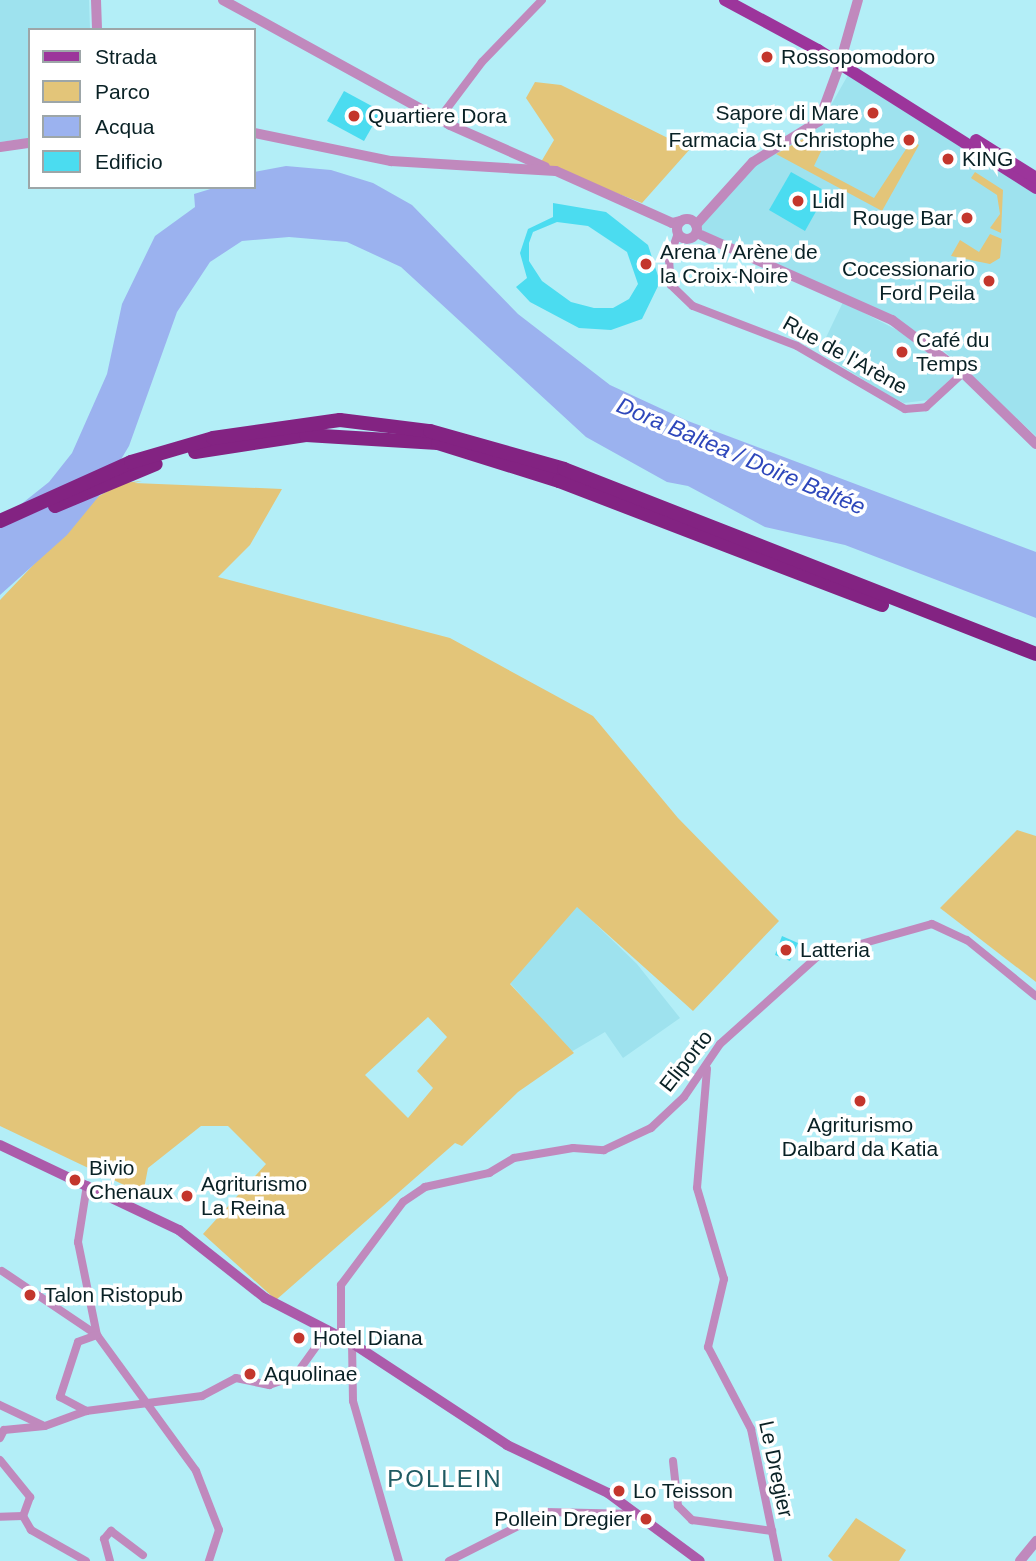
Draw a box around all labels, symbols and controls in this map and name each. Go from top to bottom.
legend [28,28,256,189]
place label: Rossopomodoro [781,44,935,70]
text: Strada [95,45,157,68]
marker: Rossopomodoro [759,49,775,65]
text: Parco [95,80,150,103]
place label: Sapore di Mare [715,100,859,126]
place label: Quartiere Dora [368,103,507,129]
marker: Sapore di Mare [865,105,881,121]
marker: Quartiere Dora [346,108,362,124]
text: Acqua [95,115,155,138]
place label: Farmacia St. Christophe [669,127,895,153]
marker: Farmacia St. Christophe [901,132,917,148]
place label: KING [962,146,1013,172]
text: Edificio [95,150,163,173]
marker: KING [940,151,956,167]
place label: Lidl [812,188,845,214]
marker: Lidl [790,193,806,209]
place label: Rouge Bar [853,205,953,231]
marker: Rouge Bar [959,210,975,226]
place label: Arena / Arène de la Croix-Noire [660,239,819,289]
marker: Arena / Arène de la Croix-Noire [638,256,654,272]
place label: Cocessionario Ford Peila [842,256,975,306]
marker: Cocessionario Ford Peila [981,273,997,289]
street label: Rue de l'Arène [778,310,912,400]
place label: Café du Temps [916,327,990,377]
marker: Café du Temps [894,344,910,360]
water label: Dora Baltea / Doire Baltée [613,391,869,521]
place label: Latteria [800,937,870,963]
marker: Latteria [778,942,794,958]
street label: Eliporto [654,1025,718,1097]
marker: Agriturismo Dalbard da Katia [852,1093,868,1109]
place label: Agriturismo Dalbard da Katia [782,1112,938,1162]
place label: Bivio Chenaux [89,1155,173,1205]
place label: Agriturismo La Reina [201,1171,307,1221]
marker: Bivio Chenaux [67,1172,83,1188]
marker: Agriturismo La Reina [179,1188,195,1204]
place label: Talon Ristopub [44,1282,183,1308]
marker: Talon Ristopub [22,1287,38,1303]
place label: Hotel Diana [313,1325,423,1351]
marker: Hotel Diana [291,1330,307,1346]
place label: Aquolinae [264,1361,357,1387]
marker: Aquolinae [242,1366,258,1382]
street label: Le Dregier [753,1418,799,1520]
district label: POLLEIN [388,1465,502,1493]
place label: Lo Teisson [633,1478,733,1504]
marker: Lo Teisson [611,1483,627,1499]
place label: Pollein Dregier [494,1506,632,1532]
marker: Pollein Dregier [638,1511,654,1527]

